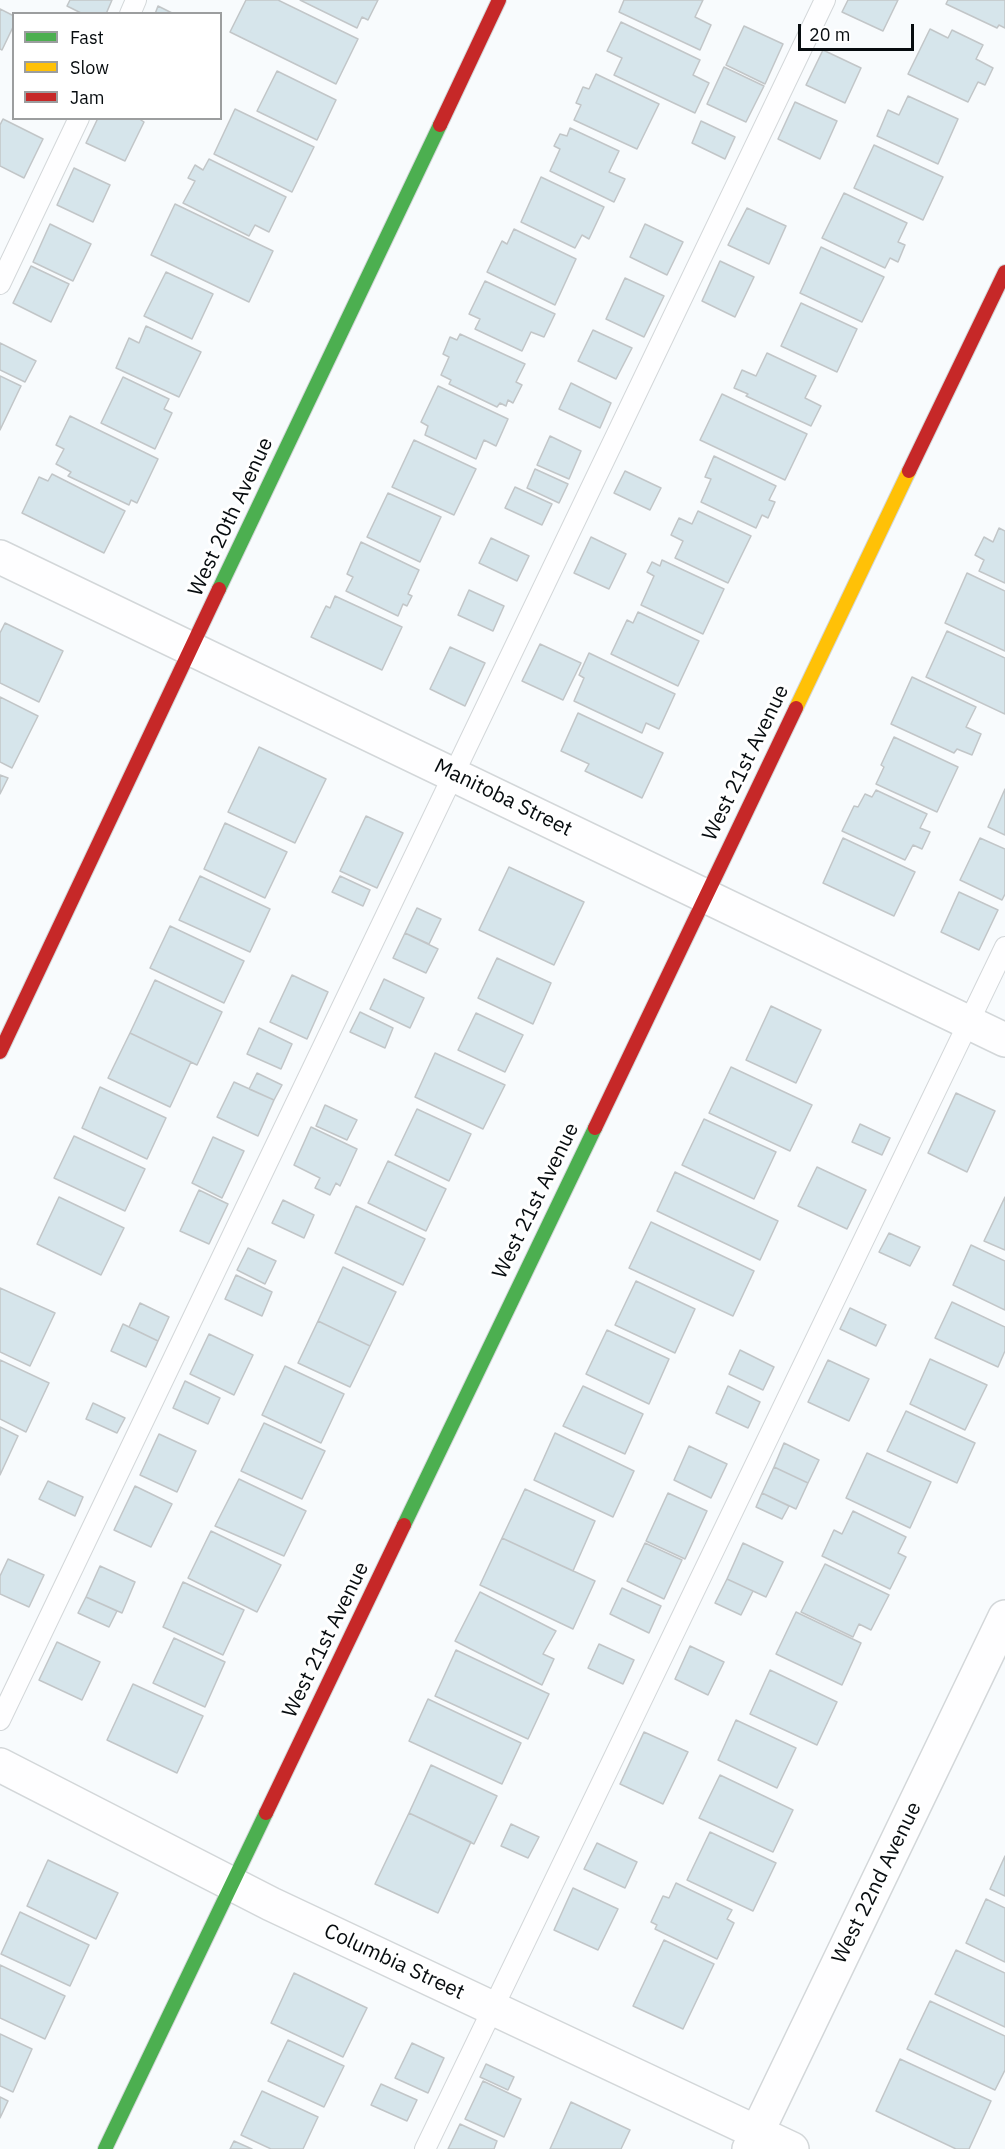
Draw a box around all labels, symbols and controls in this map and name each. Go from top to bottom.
legend [12,12,222,120]
scale bar [801,12,916,50]
text: 20 m [809,23,851,46]
text: Fast [70,26,104,49]
text: Slow [70,56,109,79]
text: Jam [70,86,105,109]
street label: West 20th Avenue [183,434,279,600]
street label: West 21st Avenue [697,681,795,845]
street label: Manitoba Street [430,754,576,842]
street label: West 21st Avenue [487,1119,585,1283]
street label: West 21st Avenue [277,1558,375,1722]
street label: West 22nd Avenue [827,1798,927,1968]
street label: Columbia Street [320,1918,468,2006]

